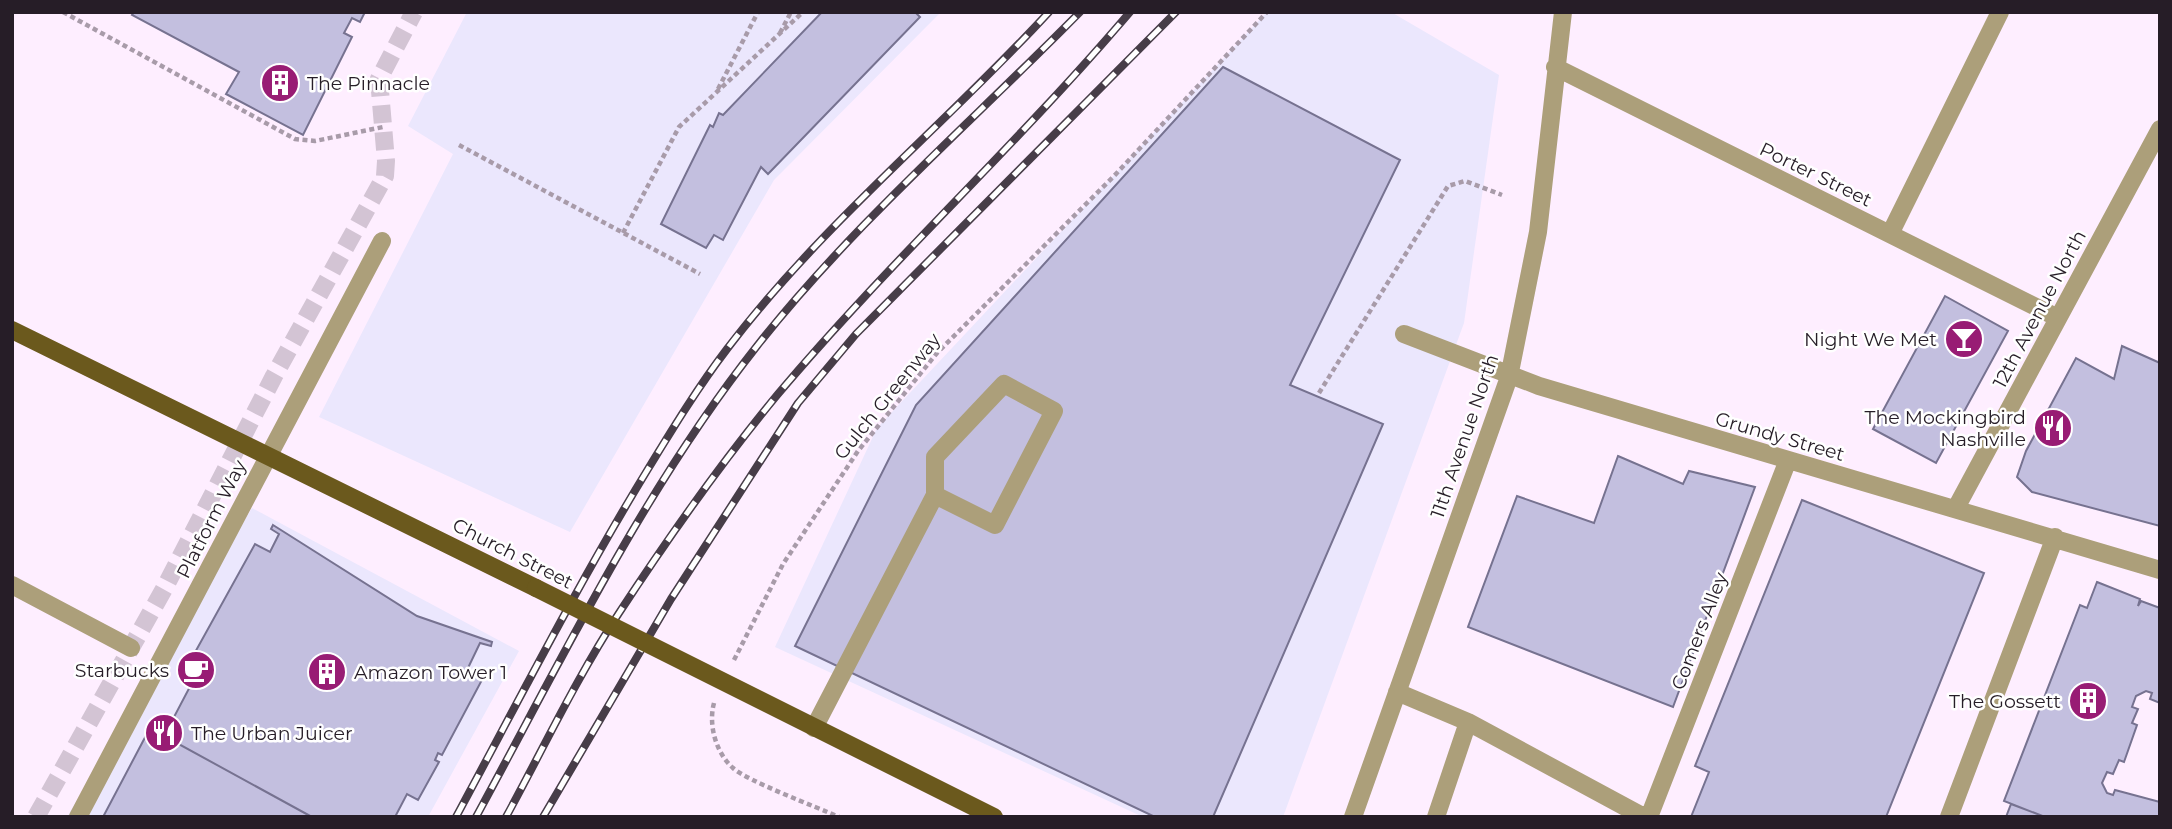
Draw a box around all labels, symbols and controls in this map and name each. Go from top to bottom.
building icon: The Pinnacle [259,62,301,104]
place label: The Pinnacle [307,72,430,95]
street label: Porter Street [1756,137,1876,212]
street label: 12th Avenue North [1988,226,2091,392]
bar icon: Night We Met [1943,318,1985,360]
street label: Gulch Greenway [829,328,946,464]
place label: Night We Met [1804,328,1937,351]
street label: 11th Avenue North [1426,351,1503,521]
place label: The Mockingbird Nashville [1865,406,2026,451]
street label: Grundy Street [1713,407,1847,466]
restaurant icon: The Mockingbird Nashville [2032,407,2074,449]
street label: Platform Way [172,456,251,582]
street label: Church Street [449,513,577,594]
street label: Comers Alley [1667,569,1733,693]
cafe icon: Starbucks [175,649,217,691]
building icon: Amazon Tower 1 [306,651,348,693]
place label: Starbucks [75,659,169,682]
place label: Amazon Tower 1 [354,661,507,684]
building icon: The Gossett [2067,680,2109,722]
place label: The Gossett [1949,690,2061,713]
restaurant icon: The Urban Juicer [143,712,185,754]
place label: The Urban Juicer [191,722,353,745]

